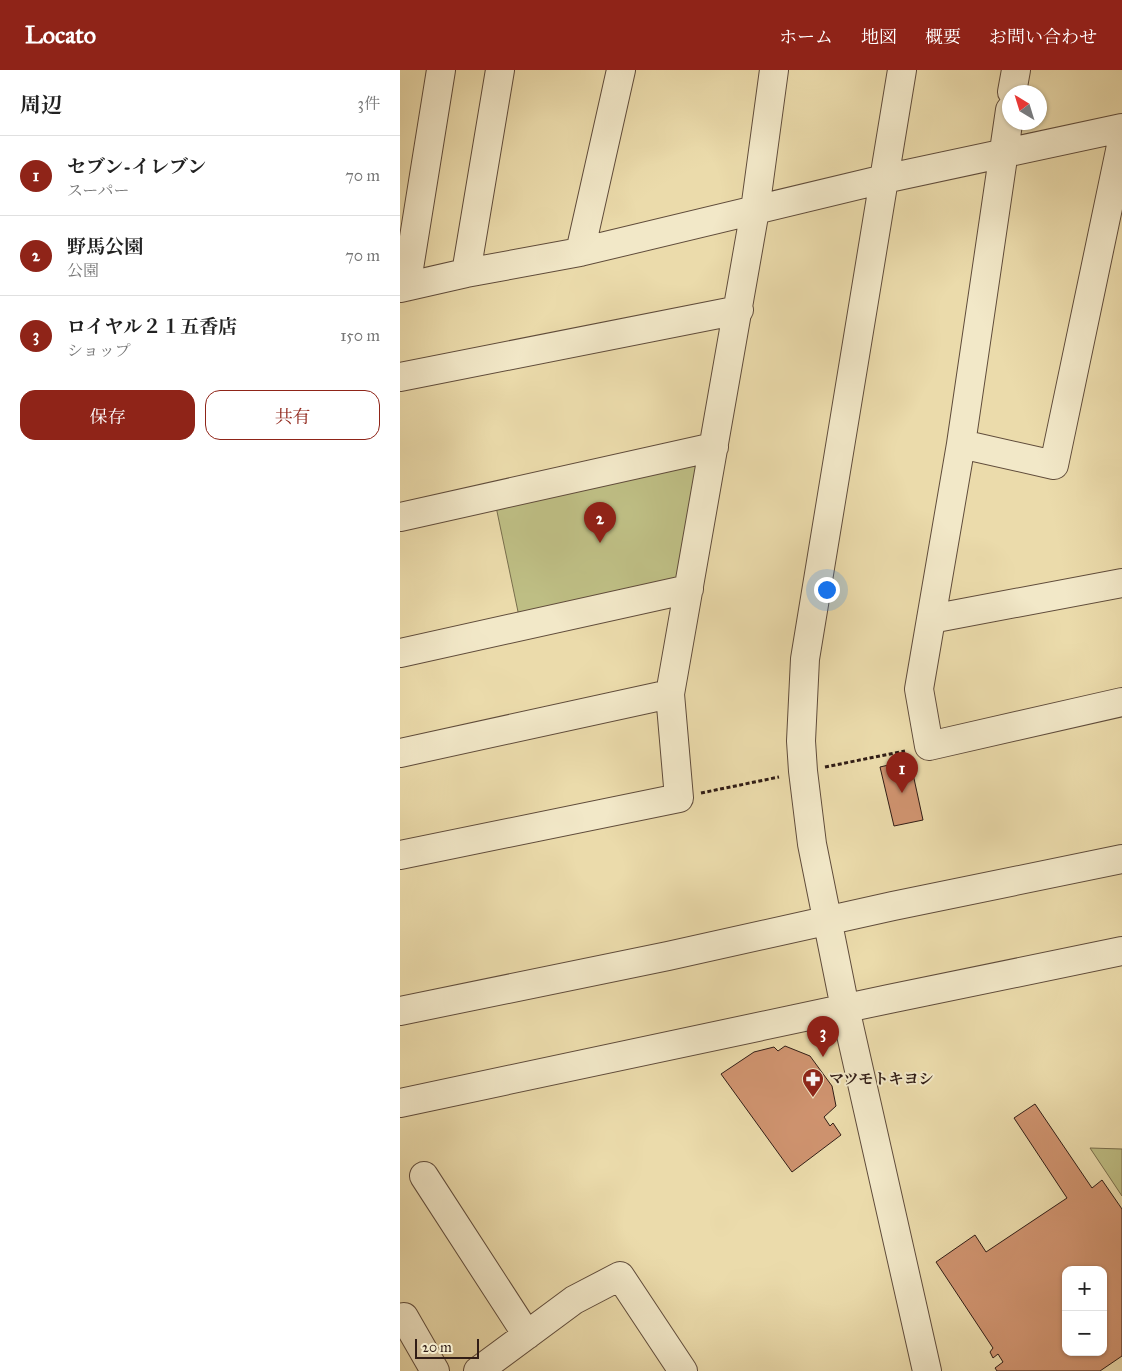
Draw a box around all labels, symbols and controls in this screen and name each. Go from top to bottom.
text: Locato [25,20,96,50]
text: ホーム [779,26,833,48]
text: 地図 [861,26,897,48]
text: 概要 [925,26,961,48]
text: お問い合わせ [989,26,1097,48]
north arrow [1002,85,1047,130]
text: 周辺 [20,92,62,118]
text: 3件 [358,94,380,113]
text: セブン-イレブン [67,155,206,178]
text: 1 [33,166,39,185]
text: 70 m [345,166,380,185]
text: スーパー [67,181,129,200]
text: 野馬公園 [67,235,143,258]
text: 2 [32,246,40,265]
text: 70 m [345,246,380,265]
text: 公園 [67,261,99,280]
text: ロイヤル２１五香店 [67,315,237,338]
text: 3 [33,326,39,345]
text: 150 m [340,326,380,345]
text: ショップ [67,341,131,360]
button: 保存 [20,390,195,440]
button: 共有 [205,390,380,440]
pin: 2 [584,502,616,543]
your location [814,577,840,603]
pin: 1 [886,752,918,793]
pin: 3 [807,1016,839,1057]
pharmacy icon: マツモトキヨシ [801,1067,825,1098]
place label: マツモトキヨシ [829,1070,934,1088]
map controls [1062,1266,1107,1356]
button: + [1062,1266,1107,1311]
button: − [1062,1311,1107,1356]
scale bar [415,1336,479,1359]
text: 20 m [422,1339,452,1356]

